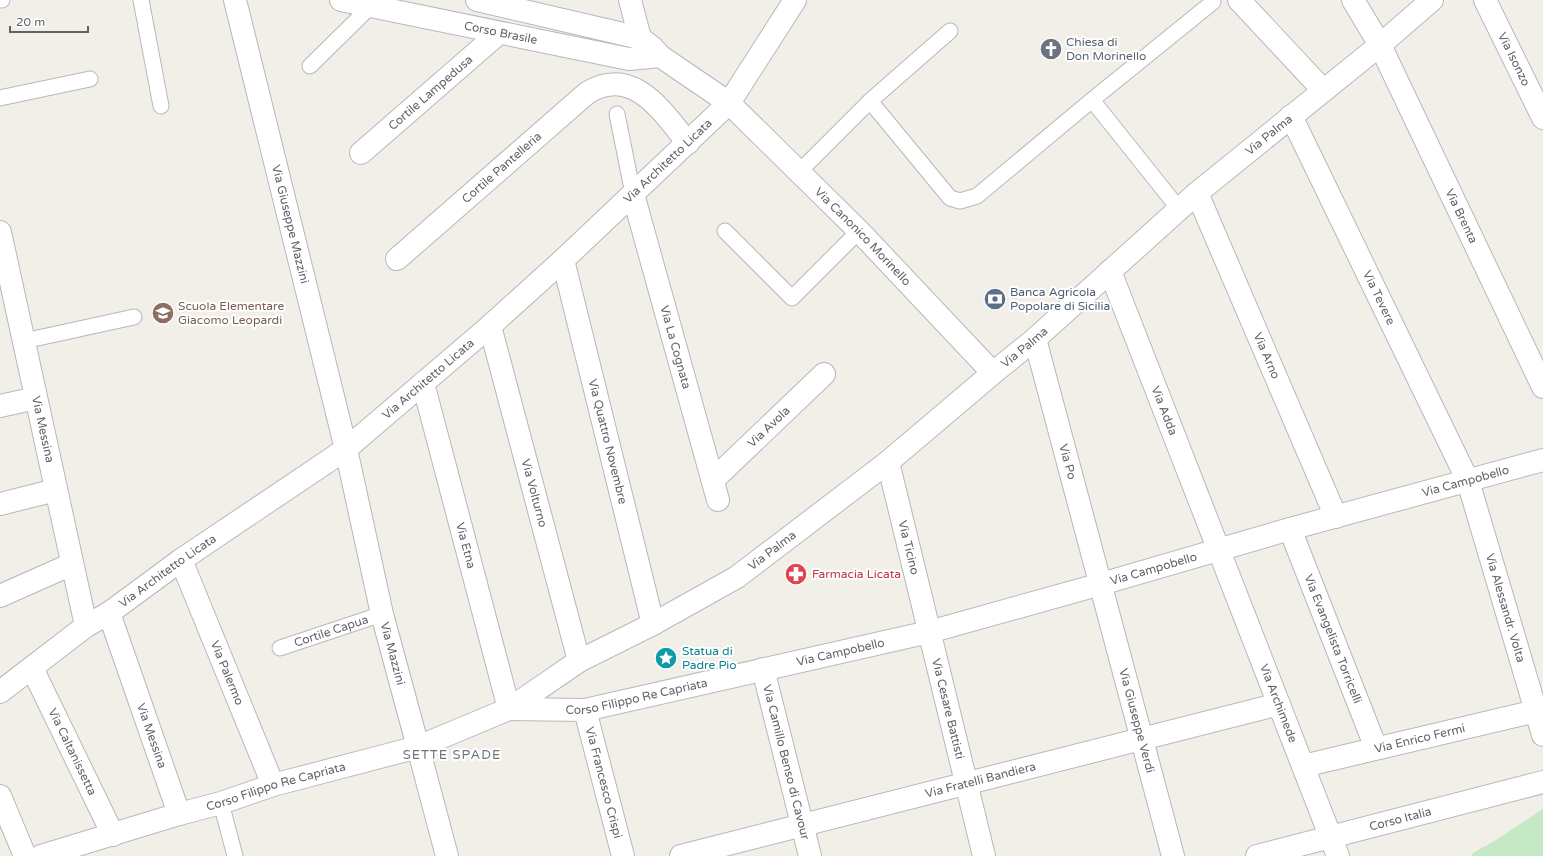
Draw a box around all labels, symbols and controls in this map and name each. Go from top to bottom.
scale bar [10,8,88,34]
text: 20 m [16,15,45,29]
street label: Corso Brasile [463,18,539,47]
street label: Via Isonzo [1495,30,1533,88]
place label: Chiesa di Don Morinello [1066,35,1146,63]
church icon: Chiesa di Don Morinello [1038,36,1064,62]
street label: Cortile Lampedusa [385,52,475,133]
street label: Via Palma [1242,112,1295,158]
street label: Via Architetto Licata [621,116,715,206]
street label: Cortile Pantelleria [459,129,544,206]
street label: Via Giuseppe Mazzini [269,163,312,285]
street label: Via Canonico Morinello [812,185,914,289]
street label: Via Brenta [1443,186,1481,246]
street label: Via Tevere [1360,268,1398,327]
place label: Banca Agricola Popolare di Sicilia [1010,285,1110,313]
bank icon: Banca Agricola Popolare di Sicilia [982,286,1008,312]
place label: Scuola Elementare Giacomo Leopardi [178,299,284,327]
school or university icon: Scuola Elementare Giacomo Leopardi [150,300,176,326]
street label: Via La Cognata [657,304,694,391]
street label: Via Palma [998,324,1051,371]
street label: Via Arno [1251,330,1283,381]
street label: Via Architetto Licata [379,336,477,422]
street label: Via Quattro Novembre [586,378,630,506]
street label: Via Adda [1149,384,1180,437]
street label: Via Messina [29,395,57,464]
street label: Via Avola [745,403,793,450]
street label: Via Po [1056,442,1079,481]
street label: Via Volturno [519,457,550,529]
street label: Via Campobello [1420,463,1511,500]
street label: Via Ticino [895,519,922,576]
street label: Via Etna [453,521,479,570]
street label: Via Palma [745,528,799,573]
street label: Via Architetto Licata [116,531,219,610]
street label: Via Campobello [1108,549,1199,588]
street label: Via Alessandr. Volta [1483,552,1528,664]
pharmacy icon: Farmacia Licata [783,561,809,587]
place label: Farmacia Licata [812,567,901,581]
street label: Via Evangelista Torricelli [1301,572,1365,705]
street label: Cortile Capua [292,612,370,650]
street label: Via Mazzini [378,621,408,687]
street label: Via Campobello [795,635,886,669]
street label: Via Palermo [208,639,247,707]
place label: Statua di Padre Pio [682,644,737,672]
place icon: Statua di Padre Pio [653,645,679,671]
street label: Via Cesare Battisti [929,657,967,761]
street label: Via Archimede [1257,662,1300,745]
street label: Via Giuseppe Verdi [1116,667,1158,774]
street label: Corso Filippo Re Capriata [566,675,709,717]
street label: Via Camillo Benso di Cavour [760,683,813,841]
street label: Via Messina [134,701,170,770]
street label: Via Caltanissetta [46,706,100,798]
street label: Via Enrico Fermi [1373,721,1466,756]
street label: Via Francesco Crispi [583,725,625,840]
district label: SETTE SPADE [403,747,501,763]
street label: Corso Filippo Re Capriata [205,759,347,814]
street label: Via Fratelli Bandiera [924,759,1037,801]
street label: Corso Italia [1368,804,1433,834]

